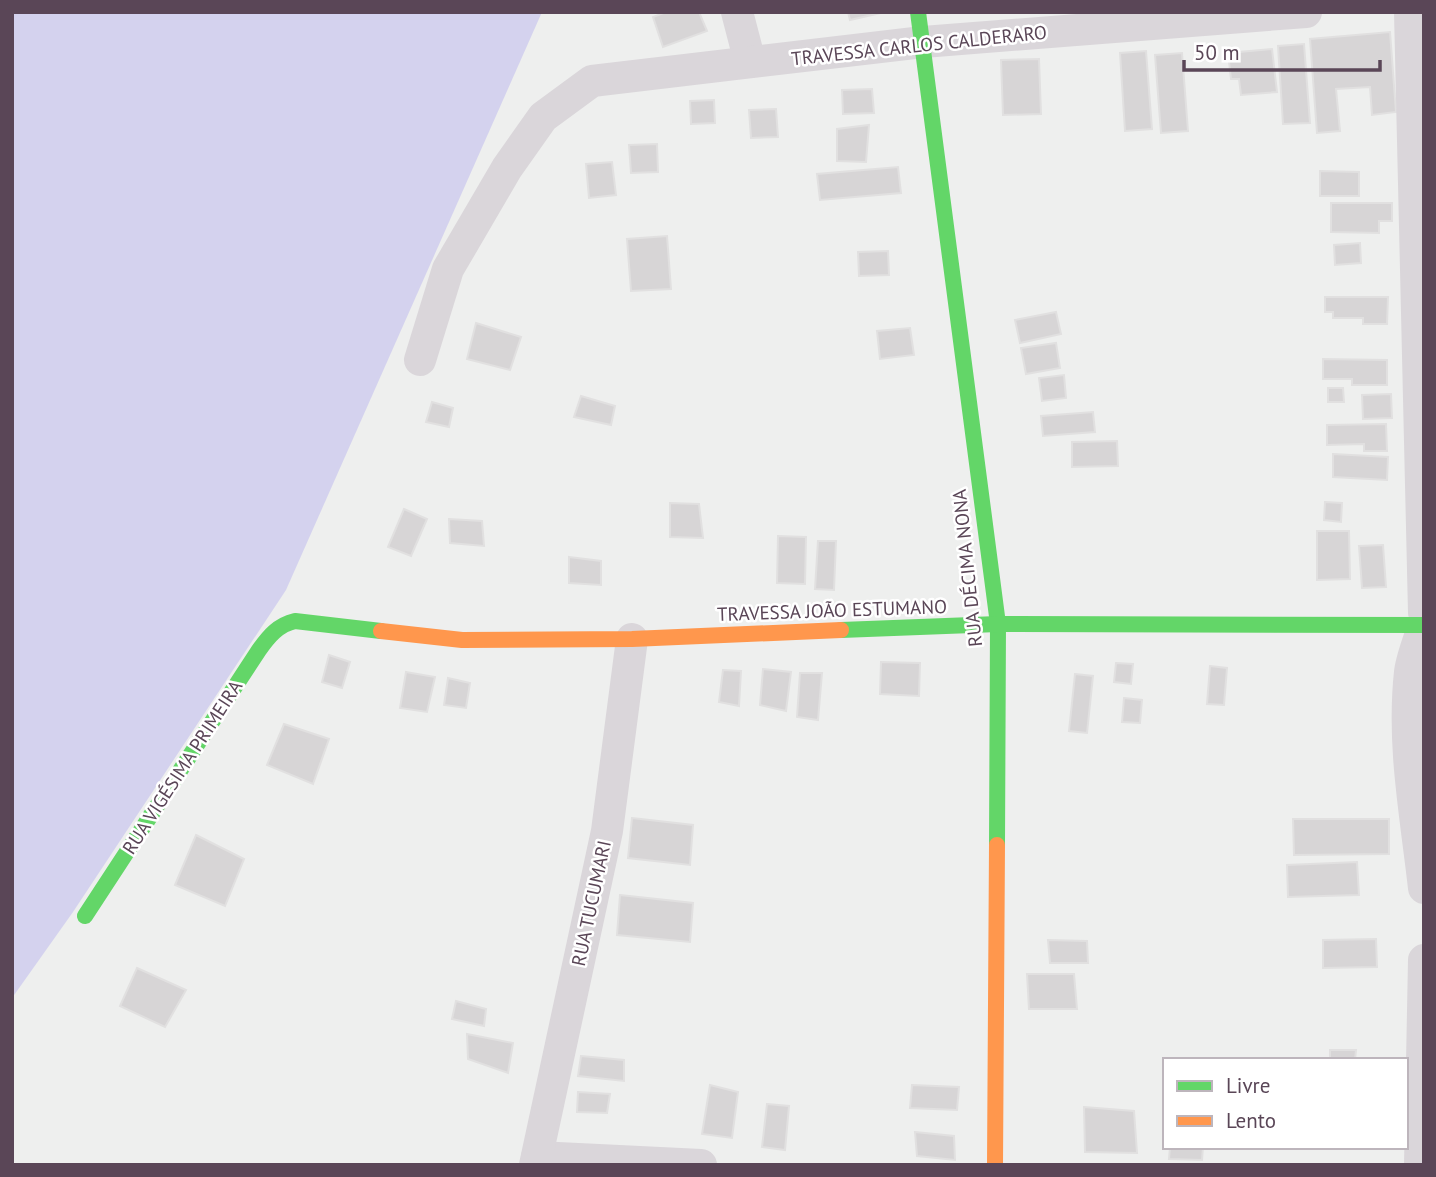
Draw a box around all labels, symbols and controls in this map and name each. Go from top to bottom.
street label: TRAVESSA CARLOS CALDERARO [790,20,1048,70]
scale bar [1184,28,1380,72]
text: 50 m [1194,39,1240,66]
street label: RUA DÉCIMA NONA [947,488,987,648]
street label: TRAVESSA JOÃO ESTUMANO [717,594,947,626]
street label: RUA VIGÉSIMA PRIMEIRA [117,675,247,859]
street label: RUA TUCUMARI [566,838,616,968]
legend [1163,1058,1408,1149]
text: Livre [1226,1072,1270,1099]
text: Lento [1226,1107,1276,1134]

